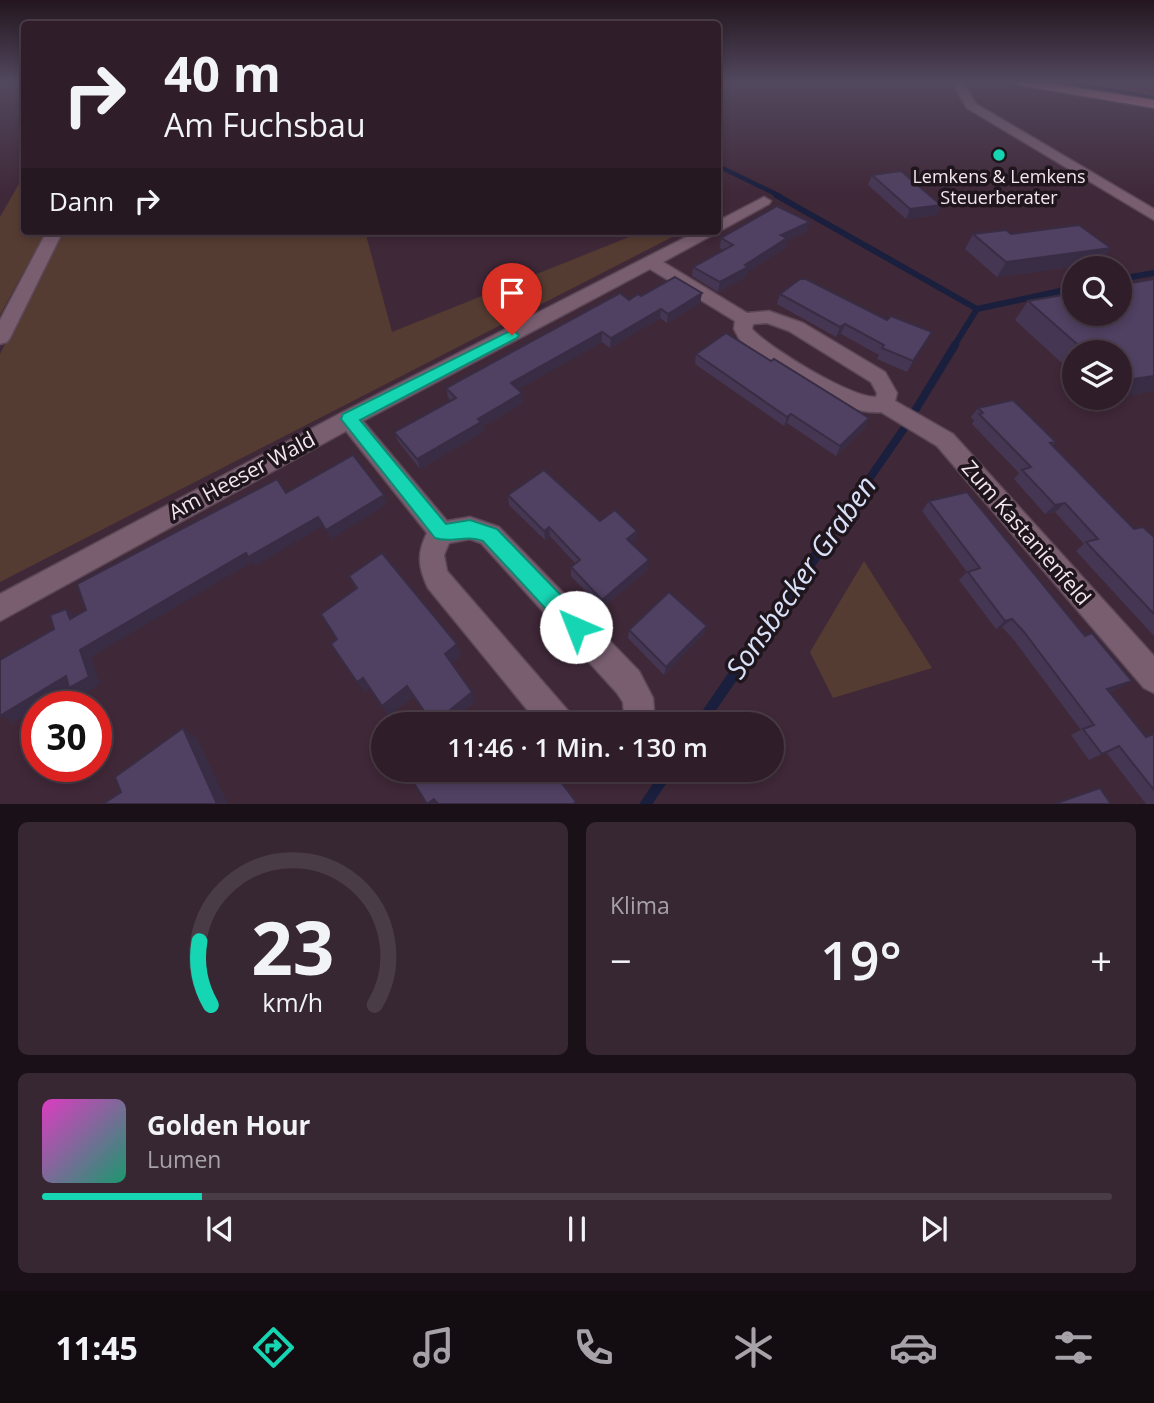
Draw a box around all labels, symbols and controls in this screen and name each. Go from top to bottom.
text: 40 m [164,40,281,106]
icon: right [49,49,140,140]
text: Am Fuchsbau [164,103,366,146]
marker: Lemkens & Lemkens Steuerberater [991,147,1007,163]
place label: Lemkens & Lemkens Steuerberater [912,164,1086,209]
icon: right [128,182,166,220]
text: Dann [49,183,114,219]
map controls [1062,256,1132,410]
button: search [1062,256,1132,326]
pin [482,263,542,335]
icon: arrive [493,274,531,312]
button: layers [1062,340,1132,410]
street label: Am Heeser Wald [163,425,320,526]
street label: Zum Kastanienfeld [956,454,1097,611]
water label: Sonsbecker Graben [716,468,884,685]
position arrow [539,590,613,664]
speed limit sign: 30 [21,691,112,782]
text: 11:46 · 1 Min. · 130 m [447,729,708,765]
text: Klima [610,889,670,921]
text: 23 [251,897,335,996]
text: 19° [820,924,902,995]
text: − [610,934,632,986]
text: + [1090,934,1112,986]
text: km/h [263,984,323,1018]
text: Golden Hour [147,1107,310,1143]
text: Lumen [147,1143,221,1175]
icon: previous [201,1210,239,1248]
icon: pause [558,1210,596,1248]
icon: next [915,1210,953,1248]
icon: directions [249,1323,298,1372]
icon: music [409,1323,458,1372]
icon: phone [569,1323,618,1372]
icon: climate [729,1323,778,1372]
icon: car [889,1323,938,1372]
icon: filters [1049,1323,1098,1372]
text: 11:45 [56,1326,138,1369]

